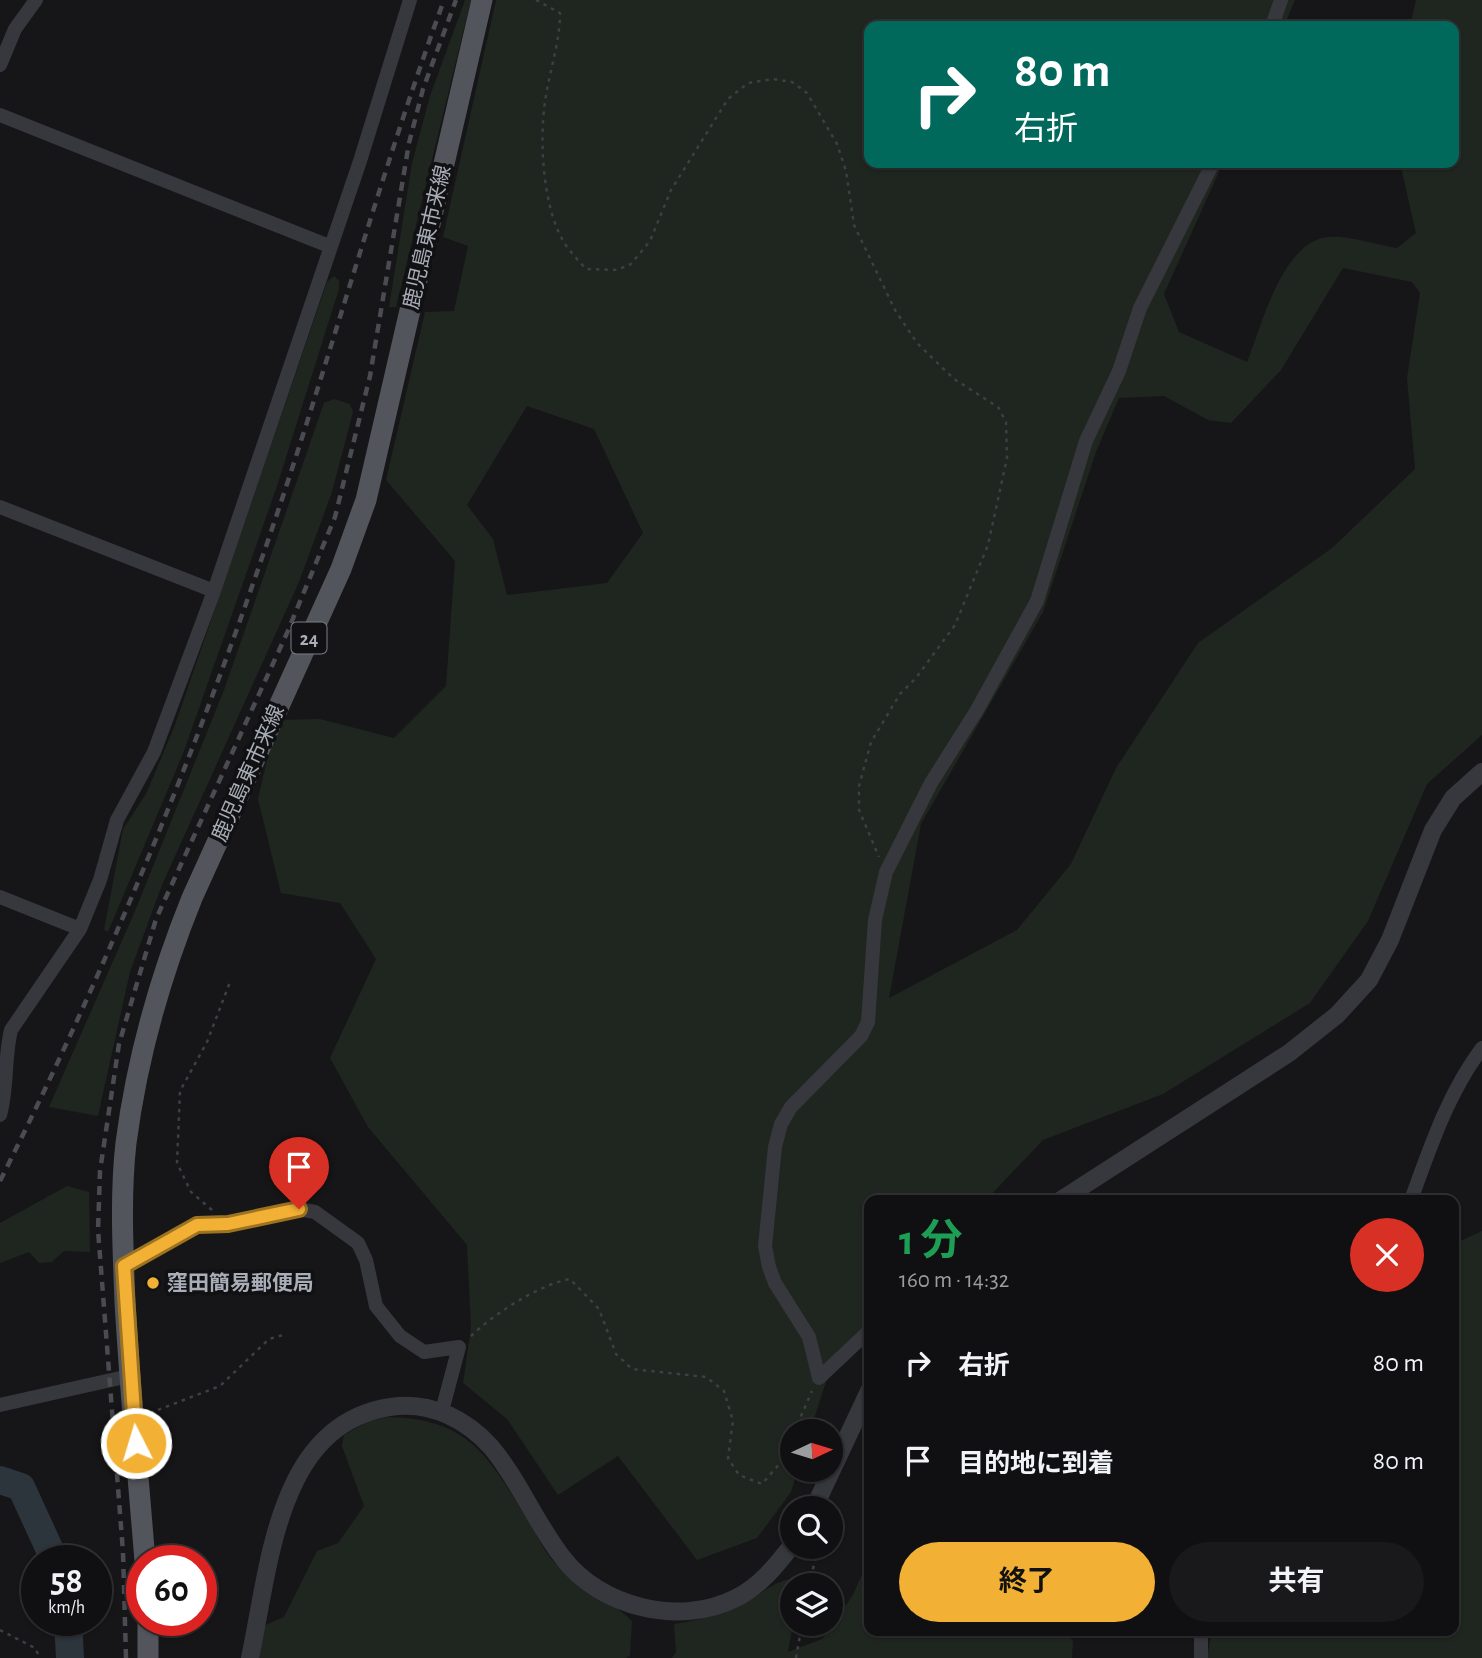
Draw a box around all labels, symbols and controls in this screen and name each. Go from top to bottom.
text: 80 m [1014,47,1111,96]
icon: right [899,49,990,140]
text: 右折 [1014,113,1078,145]
street label: 鹿児島東市来線 [400,163,454,311]
road number: 24 [292,622,326,653]
street label: 鹿児島東市来線 [208,701,288,845]
pin [269,1137,329,1209]
icon: arrive [280,1148,318,1186]
button: close [1350,1218,1424,1292]
text: 1 分 [899,1220,962,1262]
text: 160 m · 14:32 [899,1269,1009,1292]
place label: 窪田簡易郵便局 [167,1272,314,1294]
marker: 窪田簡易郵便局 [145,1275,161,1291]
icon: right [899,1344,937,1382]
text: 80 m [1373,1350,1424,1376]
text: 右折 [958,1353,1010,1379]
position arrow [99,1406,173,1480]
north arrow [780,1419,844,1482]
map controls [780,1419,843,1636]
icon: arrive [899,1442,937,1480]
text: 80 m [1373,1448,1424,1474]
text: 目的地に到着 [958,1451,1114,1477]
button: search [780,1496,843,1559]
button: 終了 [899,1542,1155,1622]
button: 共有 [1169,1542,1424,1622]
speed limit sign: 60 [126,1545,217,1636]
text: 58 [50,1564,83,1599]
button: layers [780,1573,843,1636]
text: km/h [48,1599,85,1617]

